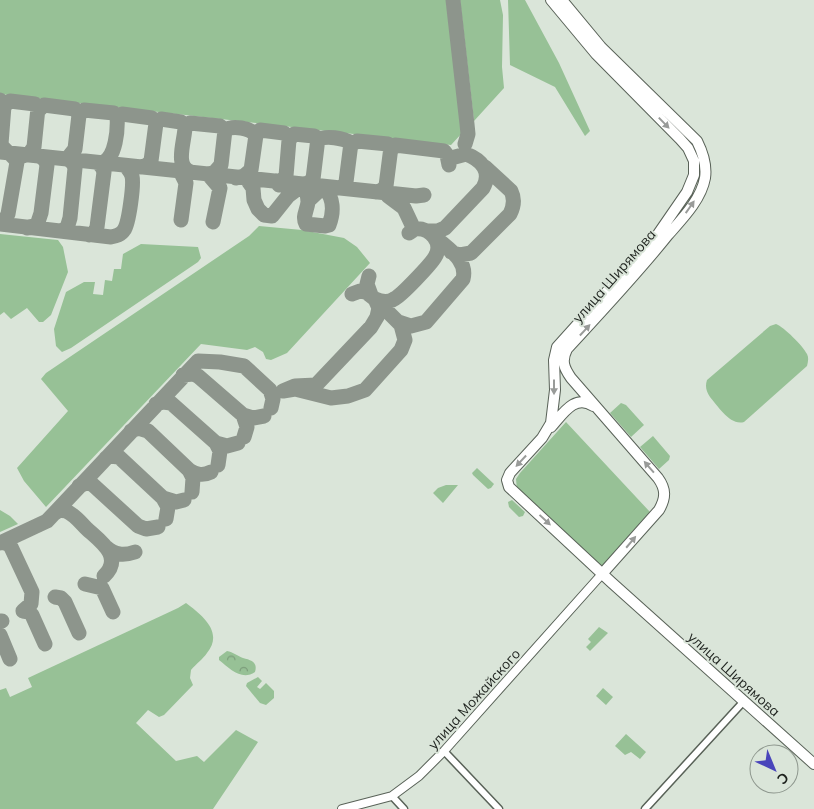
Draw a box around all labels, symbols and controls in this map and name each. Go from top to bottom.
one-way arrow [658,116,670,128]
one-way arrow [685,200,695,214]
street label: улица Ширямова [568,226,660,326]
one-way arrow [579,324,590,337]
one-way arrow [550,380,558,396]
one-way arrow [515,454,527,466]
one-way arrow [643,462,655,474]
one-way arrow [539,514,551,526]
one-way arrow [625,535,636,548]
street label: улица Ширямова [684,628,784,720]
street label: улица Можайского [424,645,524,753]
north arrow [749,744,799,794]
text: С [773,769,793,788]

